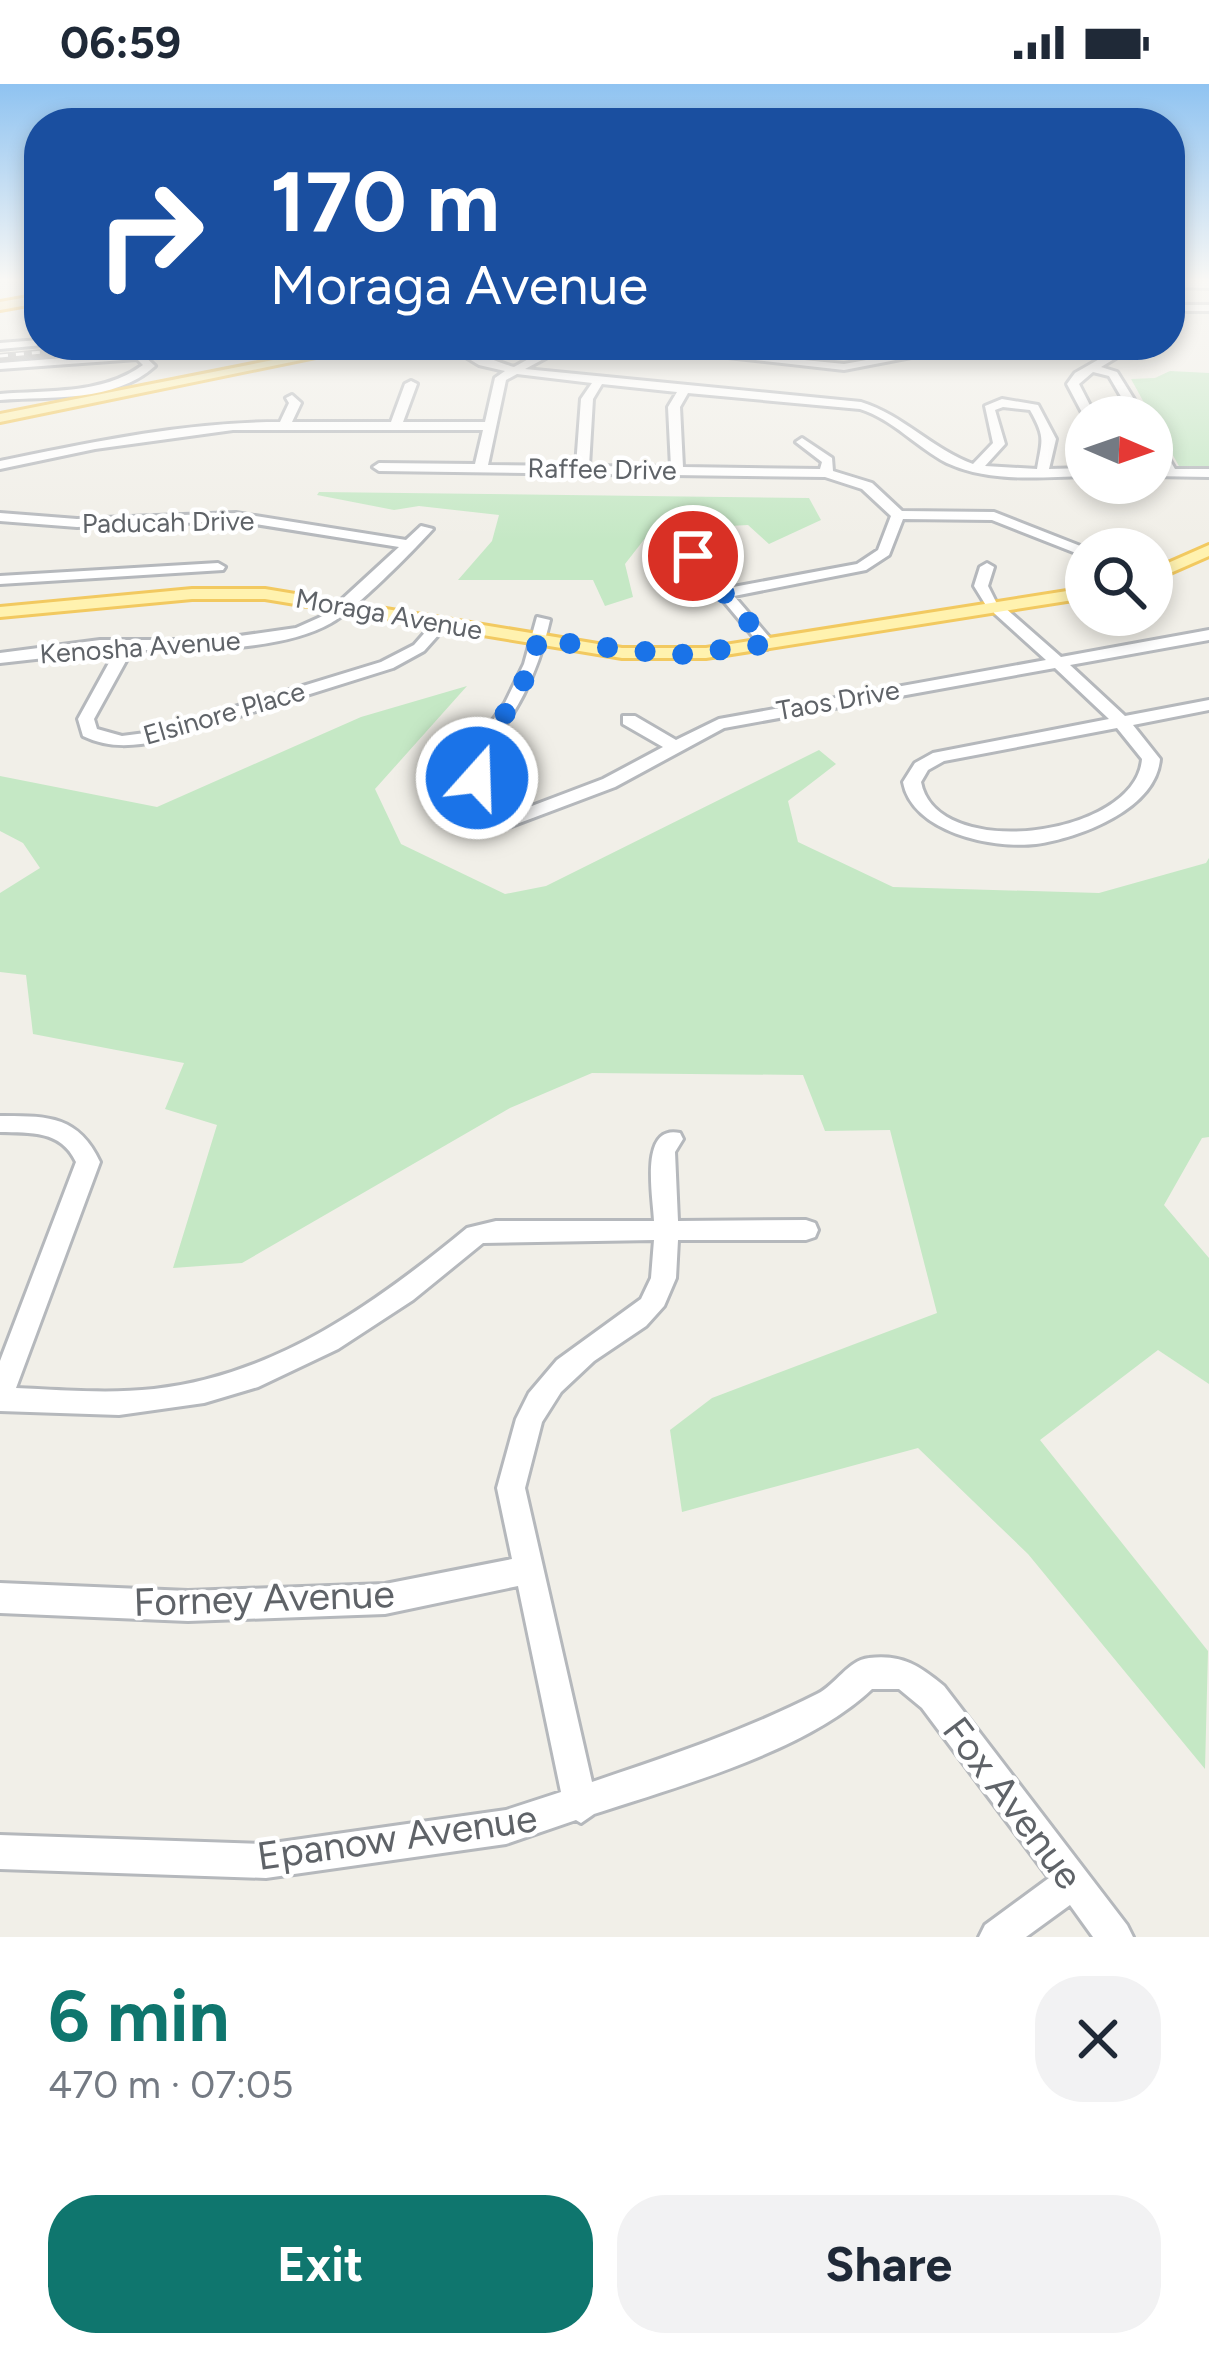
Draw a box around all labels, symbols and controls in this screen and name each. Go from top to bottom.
text: 06:59 [60,15,181,69]
text: 170 m [270,151,500,252]
icon: right [72,156,228,312]
text: Moraga Avenue [270,253,648,318]
north arrow [1065,396,1173,504]
map controls [1065,396,1173,636]
street label: Raffee Drive [527,451,677,487]
street label: Paducah Drive [81,504,255,540]
pin [642,505,744,607]
icon: arrive [660,523,726,589]
button: search [1065,528,1173,636]
street label: Moraga Avenue [293,581,485,647]
street label: Kenosha Avenue [39,624,241,670]
street label: Taos Drive [774,673,902,727]
street label: Elsinore Place [139,674,309,752]
position arrow [414,715,540,841]
street label: Forney Avenue [133,1570,395,1626]
street label: Fox Avenue [933,1708,1093,1898]
street label: Epanow Avenue [254,1794,540,1880]
text: 6 min [48,1973,229,2059]
button: close [1035,1976,1161,2102]
text: 470 m · 07:05 [48,2061,293,2108]
button: Exit [48,2195,593,2333]
button: Share [617,2195,1161,2333]

